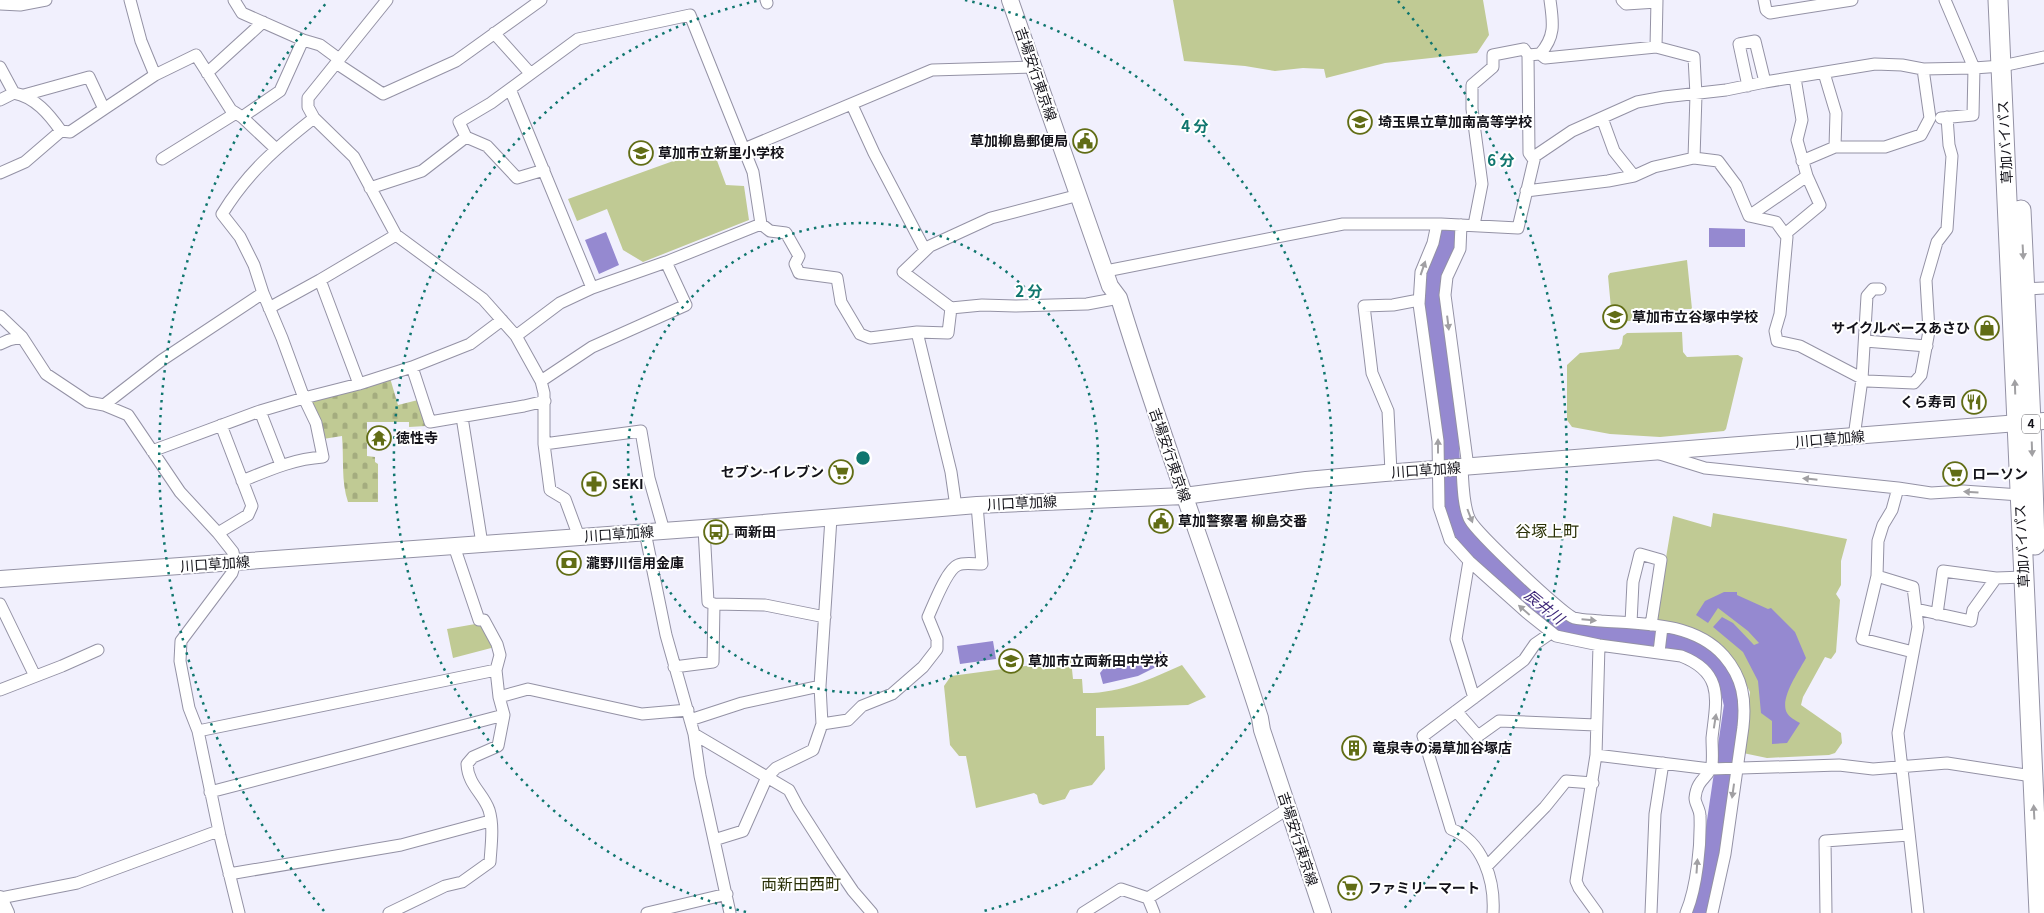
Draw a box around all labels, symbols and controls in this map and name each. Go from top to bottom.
street label: 吉場安行東京線 [1012,24,1062,123]
street label: 草加バイパス [1992,100,2016,184]
school or university icon: 埼玉県立草加南高等学校 [1347,109,1373,135]
place label: 埼玉県立草加南高等学校 [1378,111,1532,131]
text: 4 分 [1181,115,1209,136]
public building icon: 草加柳島郵便局 [1072,128,1098,154]
place label: 草加柳島郵便局 [970,130,1068,150]
school or university icon: 草加市立新里小学校 [628,140,654,166]
place label: 草加市立新里小学校 [658,142,784,162]
text: 6 分 [1487,149,1515,170]
one-way arrow [2019,244,2027,260]
one-way arrow [1419,260,1427,275]
text: 2 分 [1015,280,1043,301]
school or university icon: 草加市立谷塚中学校 [1602,304,1628,330]
place label: 草加市立谷塚中学校 [1632,306,1758,326]
one-way arrow [1444,315,1452,331]
shop icon: サイクルベースあさひ [1974,315,2000,341]
place label: サイクルベースあさひ [1831,317,1970,337]
one-way arrow [2010,379,2018,395]
restaurant icon: くら寿司 [1961,389,1987,415]
place label: くら寿司 [1900,391,1956,411]
street label: 吉場安行東京線 [1146,405,1196,504]
road number: 4 [2022,414,2040,434]
temple icon: 徳性寺 [366,425,392,451]
street label: 川口草加線 [1794,425,1866,451]
place label: 徳性寺 [396,427,438,447]
one-way arrow [1434,438,1442,454]
one-way arrow [2029,442,2037,458]
centre of rings [854,449,872,467]
street label: 川口草加線 [1390,457,1462,481]
supermarket icon: セブン-イレブン [828,459,854,485]
place label: セブン-イレブン [721,461,824,481]
supermarket icon: ローソン [1942,461,1968,487]
place label: ローソン [1972,463,2028,483]
pharmacy icon: SEKI [581,471,607,497]
place label: SEKI [612,473,644,493]
one-way arrow [1801,475,1817,483]
one-way arrow [1963,487,1979,495]
street label: 川口草加線 [986,490,1057,514]
street label: 草加バイパス [2009,504,2033,588]
public building icon: 草加警察署 柳島交番 [1148,508,1174,534]
one-way arrow [1466,509,1474,524]
place label: 草加警察署 柳島交番 [1178,510,1307,530]
district label: 谷塚上町 [1515,518,1579,542]
bus stop icon: 両新田 [703,519,729,545]
street label: 川口草加線 [583,521,655,545]
place label: 両新田 [734,521,776,541]
bank icon: 瀧野川信用金庫 [556,550,582,576]
street label: 川口草加線 [179,551,251,575]
place label: 瀧野川信用金庫 [586,552,684,572]
water label: 辰井川 [1521,584,1571,629]
one-way arrow [1518,605,1530,616]
one-way arrow [1581,616,1597,624]
school or university icon: 草加市立両新田中学校 [998,648,1024,674]
place label: 草加市立両新田中学校 [1028,650,1168,670]
one-way arrow [1711,713,1719,729]
building icon: 竜泉寺の湯草加谷塚店 [1341,735,1367,761]
place label: 竜泉寺の湯草加谷塚店 [1372,737,1512,757]
one-way arrow [1729,783,1737,799]
street label: 吉場安行東京線 [1274,789,1324,888]
one-way arrow [2030,804,2038,820]
one-way arrow [1693,857,1701,873]
district label: 両新田西町 [761,871,841,895]
supermarket icon: ファミリーマート [1337,875,1363,901]
place label: ファミリーマート [1368,877,1480,897]

